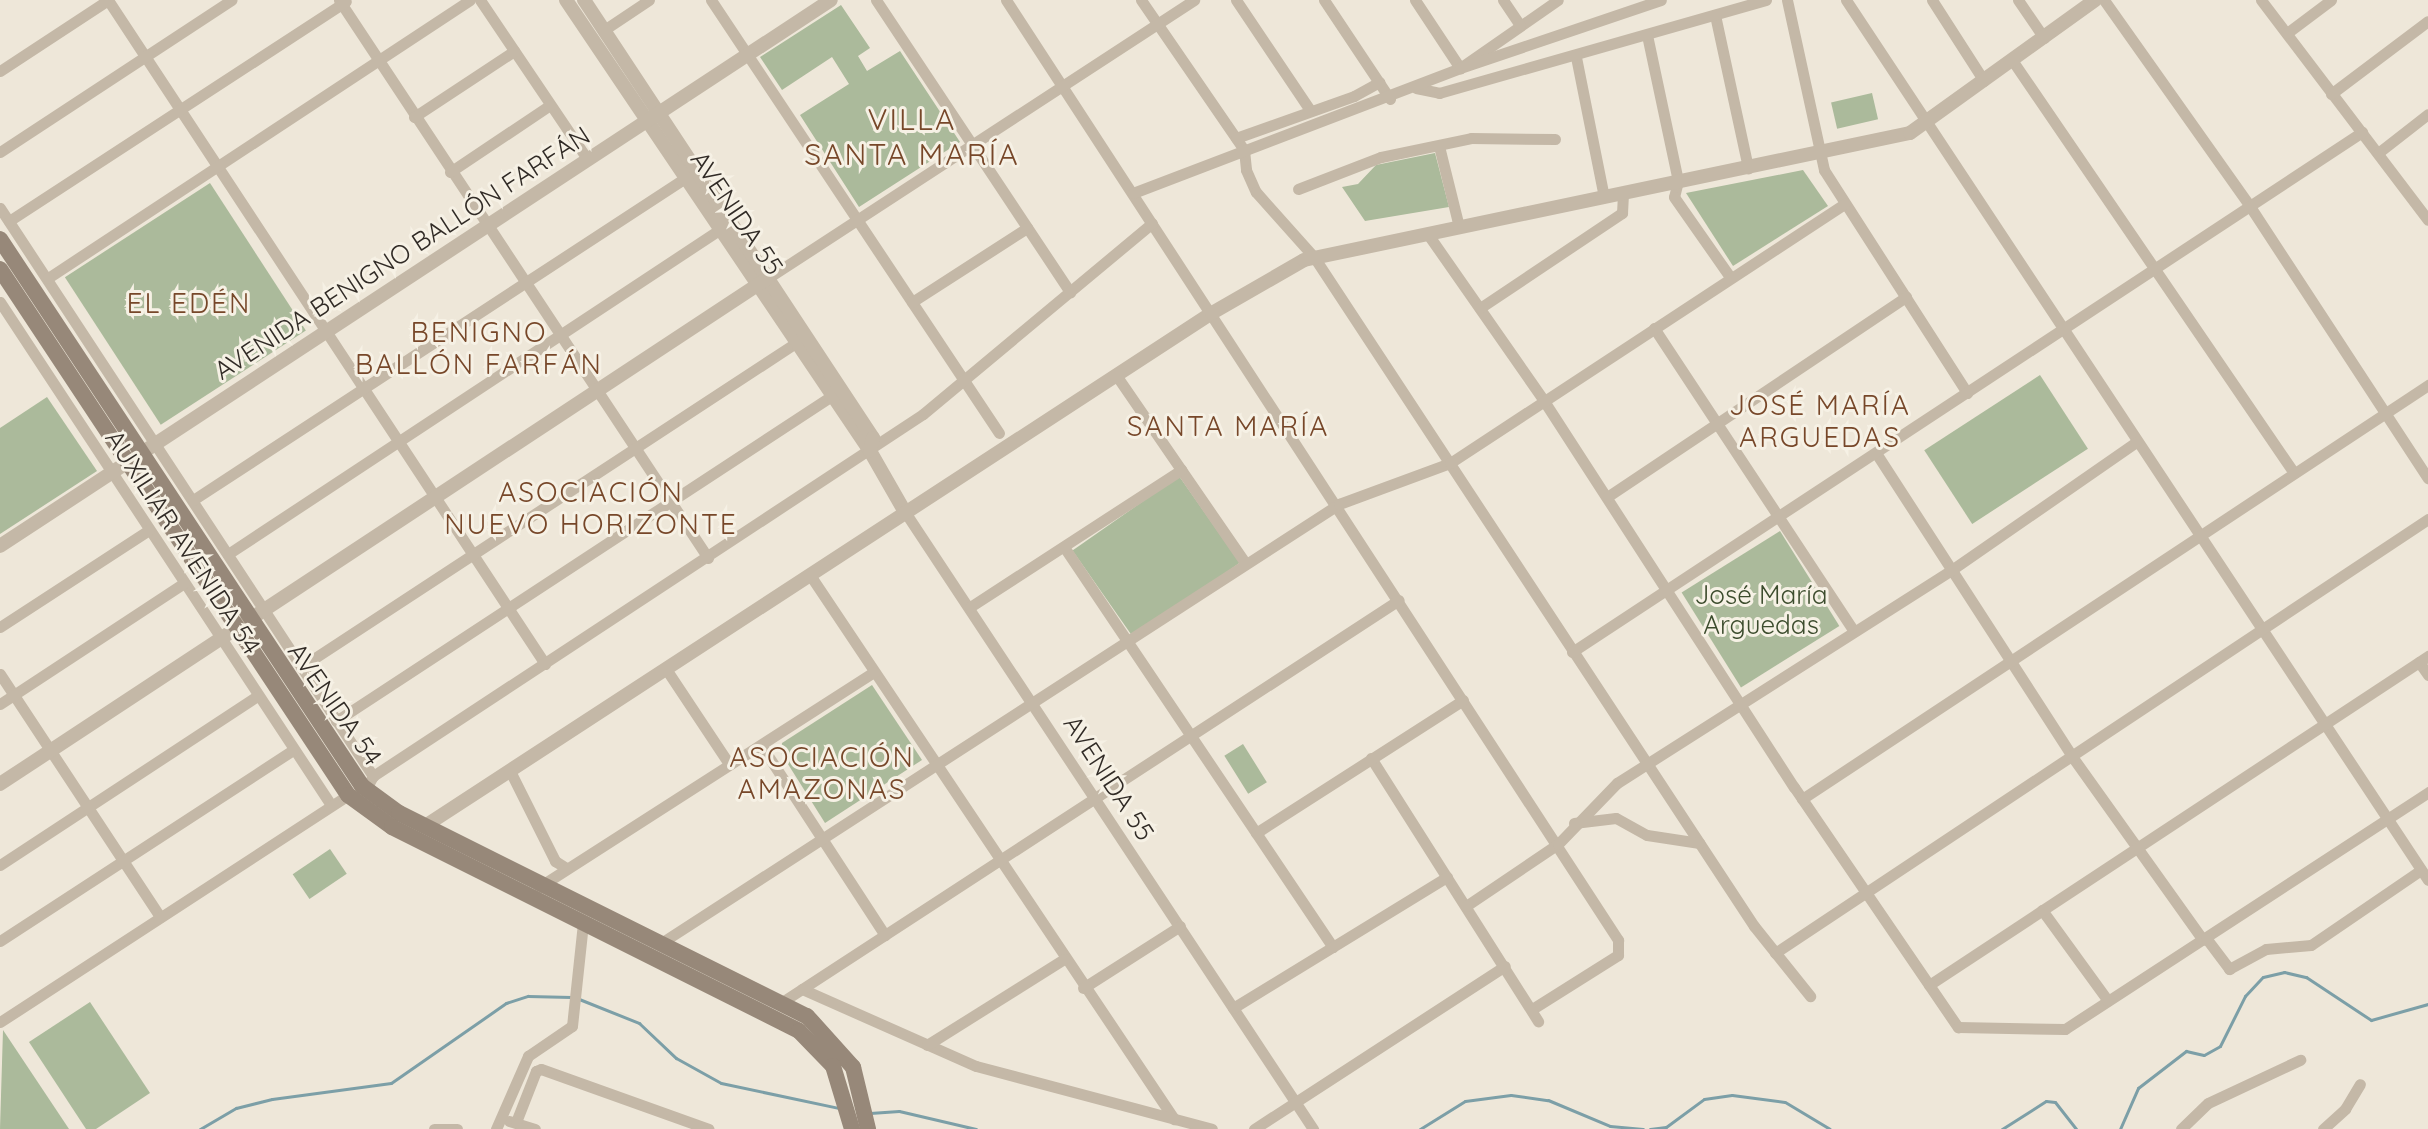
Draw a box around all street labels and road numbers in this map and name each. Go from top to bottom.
street label: AVENIDA BENIGNO BALLÓN FARFÁN [208,120,596,386]
street label: AVENIDA 55 [684,145,790,281]
street label: AUXILIAR AVENIDA 54 [99,424,267,660]
street label: AVENIDA 54 [281,637,389,771]
street label: AVENIDA 55 [1057,710,1161,846]

